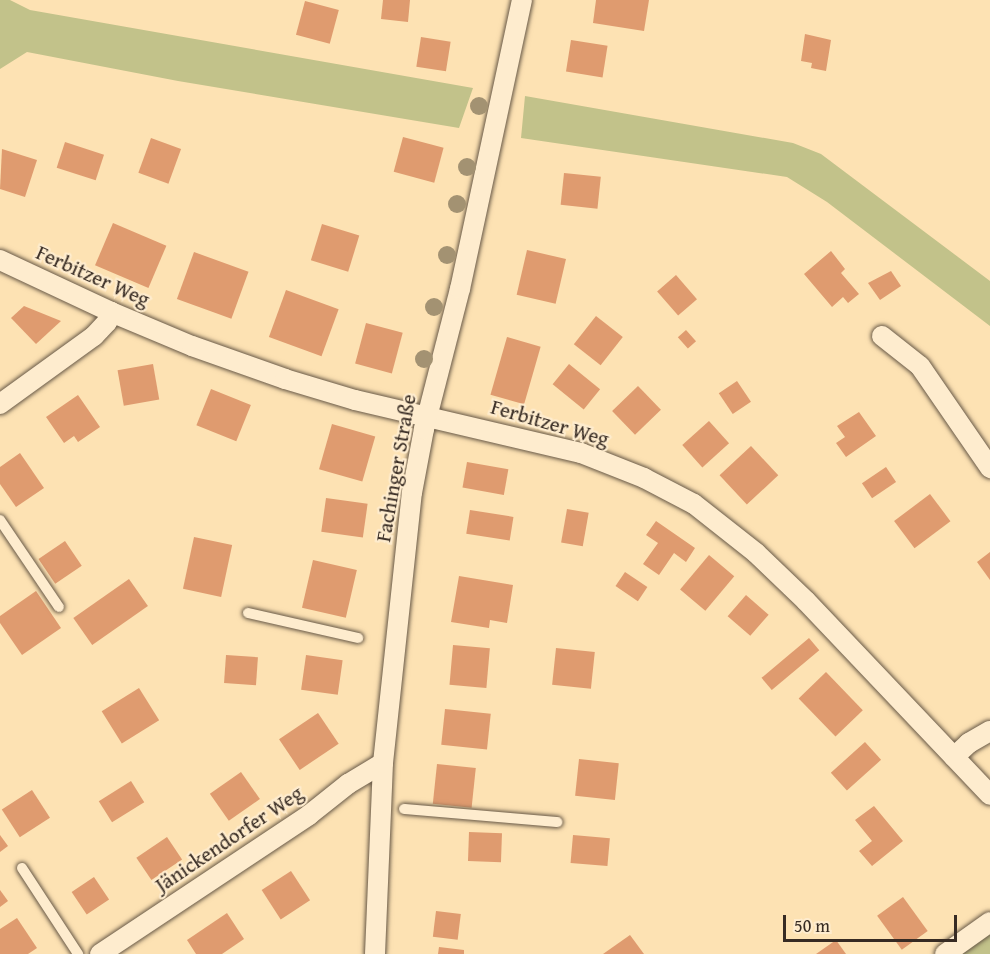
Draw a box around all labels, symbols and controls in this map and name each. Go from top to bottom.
street label: Ferbitzer Weg [32,240,154,312]
street label: Fachinger Straße [371,392,421,544]
street label: Ferbitzer Weg [488,394,612,452]
street label: Jänickendorfer Weg [150,780,308,898]
scale bar [786,903,960,941]
text: 50 m [794,912,830,939]

